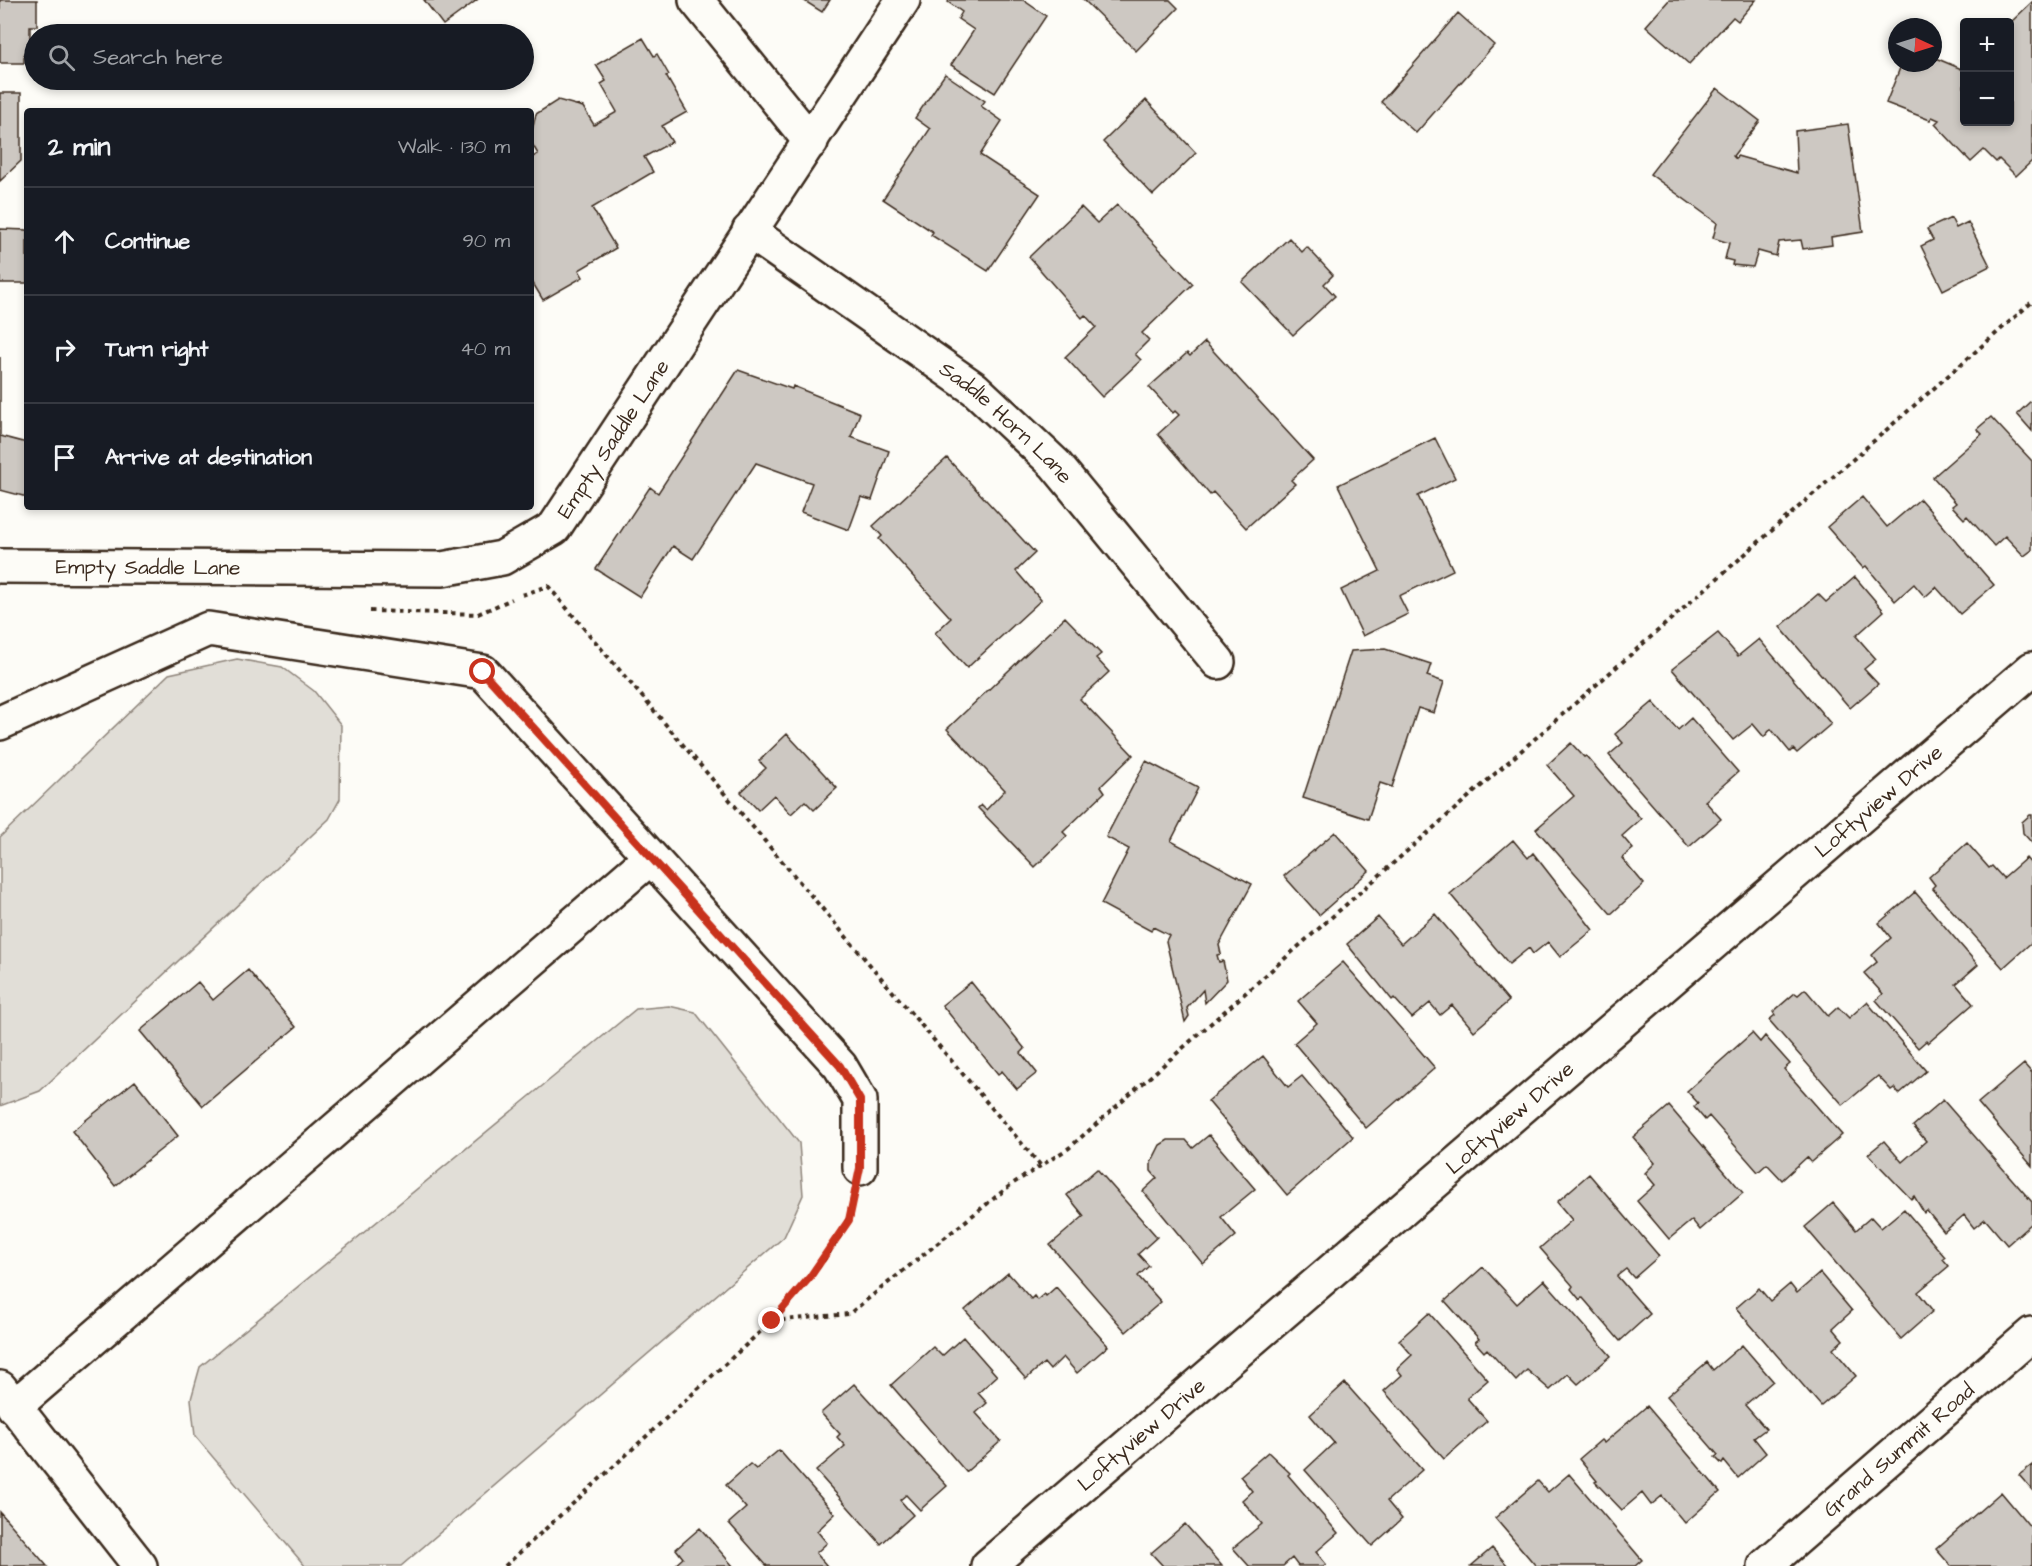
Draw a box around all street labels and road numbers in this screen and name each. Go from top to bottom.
street label: Empty Saddle Lane [550,354,676,524]
street label: Saddle Horn Lane [934,354,1080,490]
street label: Empty Saddle Lane [55,552,241,583]
street label: Loftyview Drive [1808,738,1949,864]
street label: Loftyview Drive [1440,1054,1580,1181]
street label: Loftyview Drive [1071,1371,1211,1498]
street label: Grand Summit Road [1817,1376,1981,1524]

